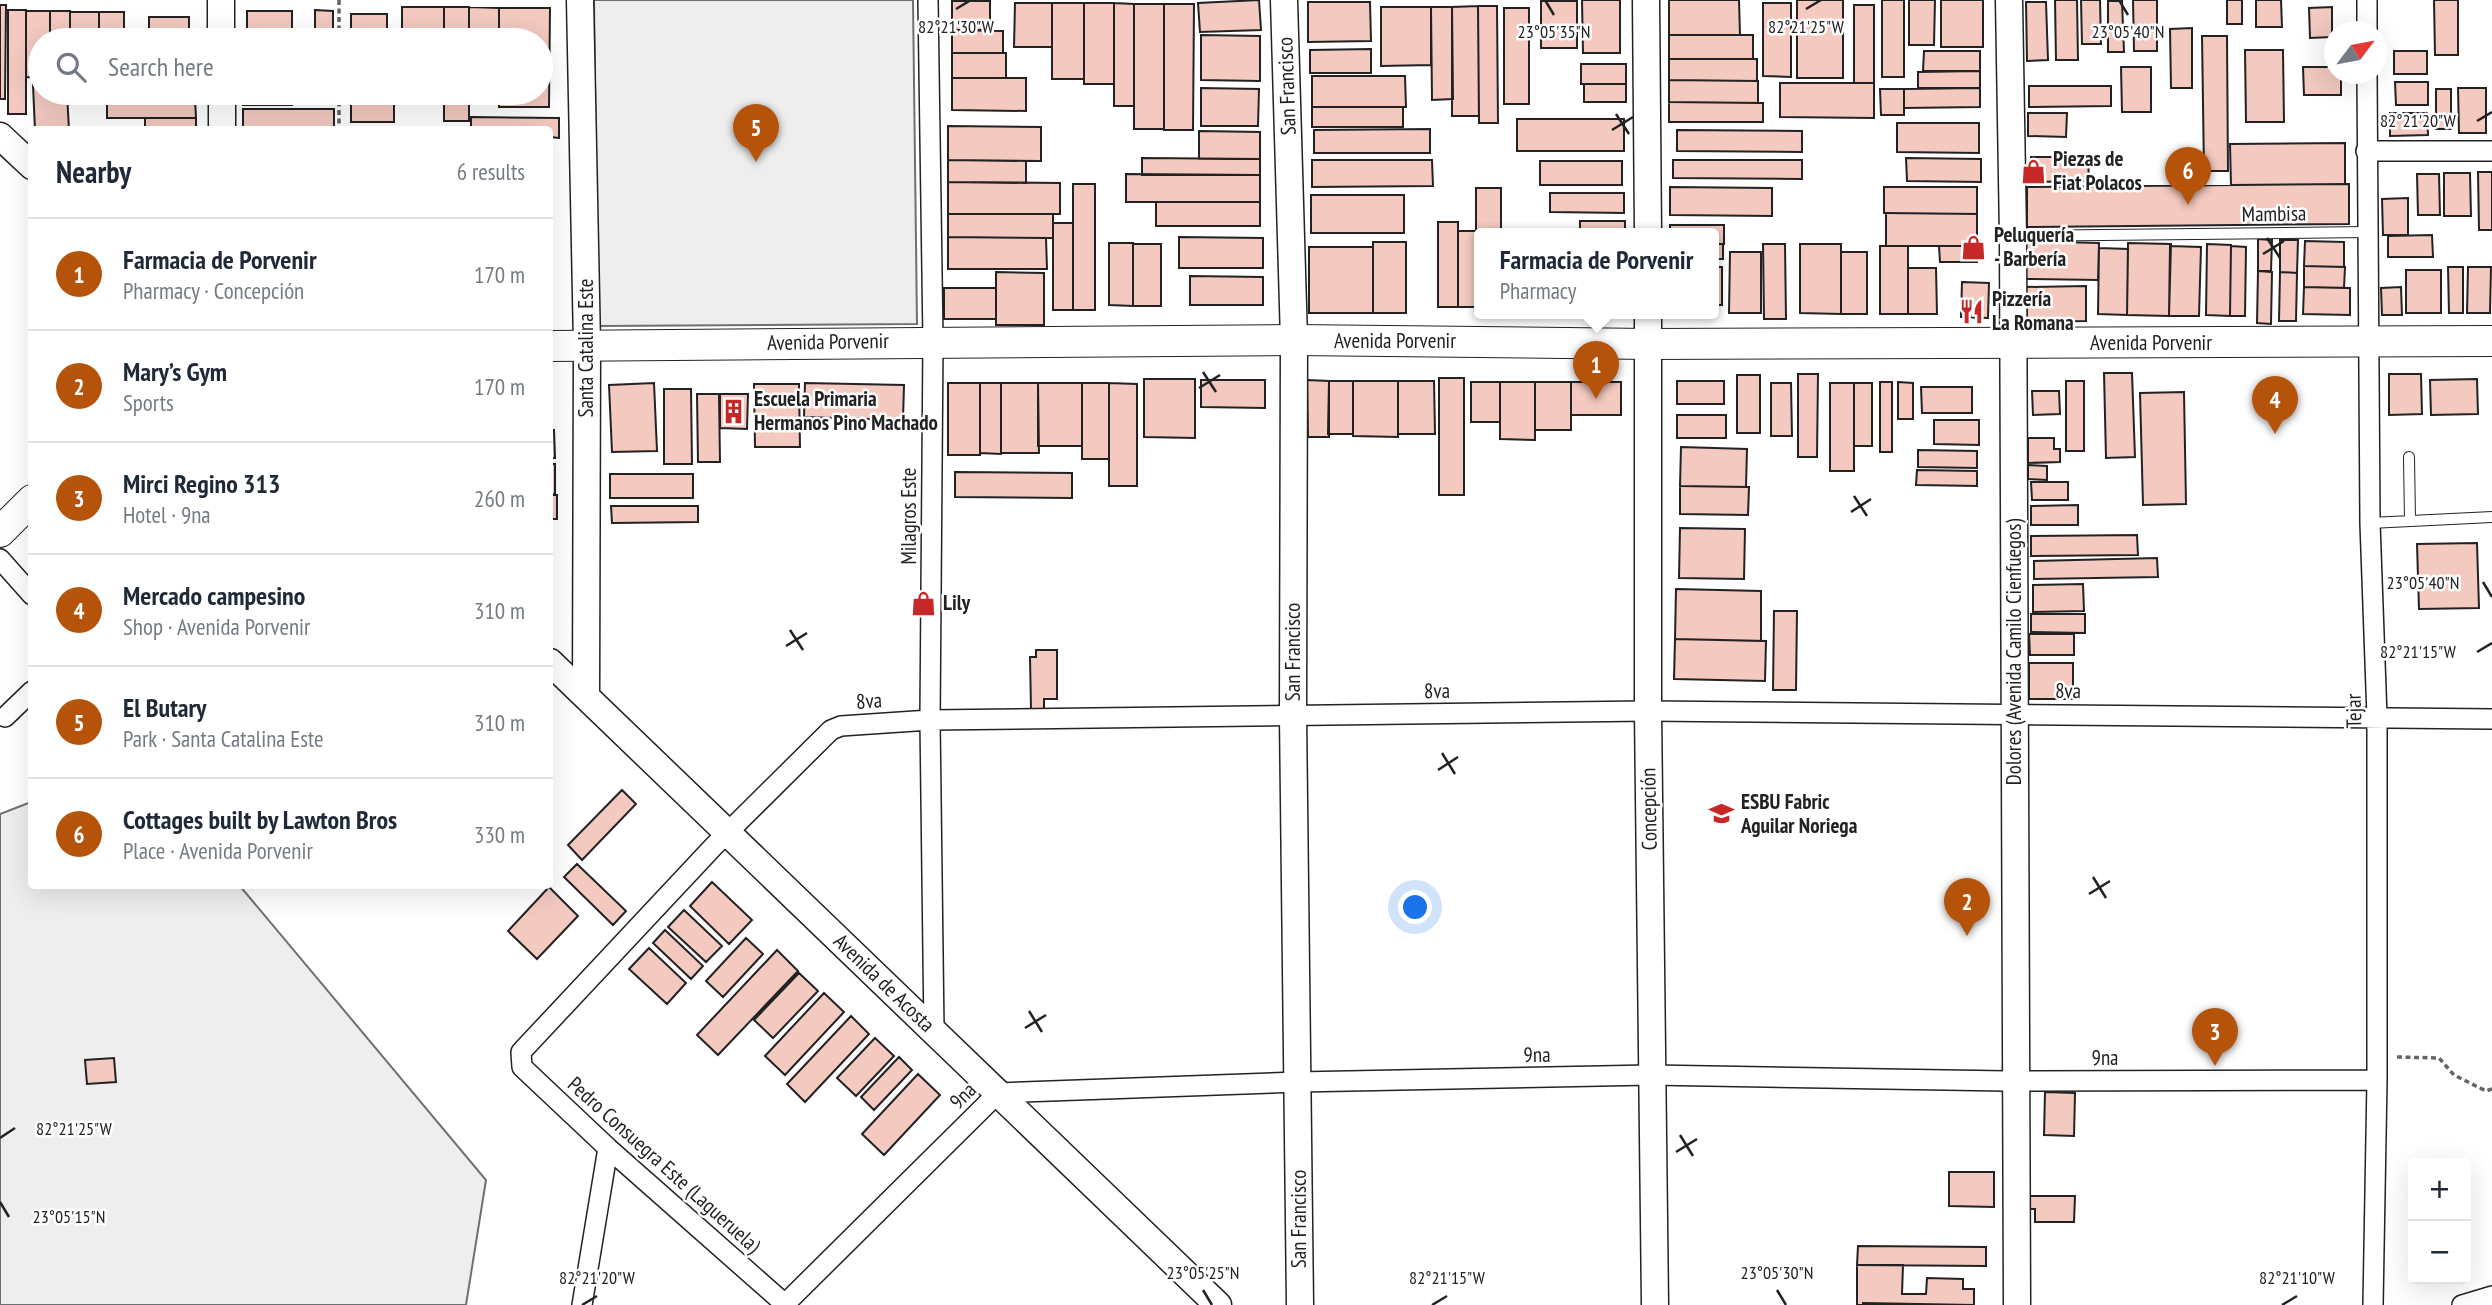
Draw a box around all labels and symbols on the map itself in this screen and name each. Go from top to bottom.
text: 82°21'30"W [918,15,994,38]
text: 82°21'25"W [1768,15,1844,38]
text: 23°05'35"N [1518,20,1590,43]
text: 23°05'40"N [2092,20,2164,43]
north arrow [2324,21,2387,84]
street label: San Francisco [1271,36,1302,136]
pin: 5 [733,104,779,162]
text: 82°21'20"W [2380,109,2456,132]
place label: Piezas de Fiat Polacos [2053,145,2142,196]
pin: 6 [2165,147,2211,205]
shop icon: Piezas de Fiat Polacos [2019,157,2047,185]
street label: Mambisa [2241,199,2307,228]
place label: Peluquería - Barbería [1994,221,2074,272]
shop icon: Peluquería - Barbería [1960,233,1988,261]
street label: Santa Catalina Este [572,278,599,418]
place label: Pizzería La Romana [1992,285,2074,336]
restaurant icon: Pizzería La Romana [1958,297,1986,325]
street label: Avenida Porvenir [767,327,889,356]
street label: Avenida Porvenir [1334,327,1456,354]
street label: Avenida Porvenir [2090,329,2212,356]
pin: 1 [1573,341,1619,399]
pin: 4 [2252,376,2298,434]
place label: Escuela Primaria Hermanos Pino Machado [754,385,938,436]
building icon: Escuela Primaria Hermanos Pino Machado [720,397,748,425]
street label: Milagros Este [895,467,922,565]
street label: Dolores (Avenida Camilo Cienfuegos) [2000,519,2027,785]
text: 23°05'40"N [2387,571,2459,594]
shop icon: Lily [909,589,937,617]
place label: Lily [943,589,971,616]
street label: San Francisco [1279,603,1306,701]
text: 82°21'15"W [2380,640,2456,663]
street label: 8va [1424,677,1450,704]
street label: 8va [2055,677,2081,704]
street label: 8va [855,686,883,715]
street label: Tejar [2340,693,2367,729]
street label: Concepción [1634,767,1663,851]
place label: ESBU Fabric Aguilar Noriega [1740,788,1858,839]
school or university icon: ESBU Fabric Aguilar Noriega [1707,800,1735,828]
pin: 2 [1944,878,1990,936]
your location [1398,890,1432,924]
street label: Avenida de Acosta [828,928,941,1038]
pin: 3 [2192,1008,2238,1066]
street label: 9na [1523,1041,1551,1068]
street label: 9na [2091,1044,2119,1071]
street label: Pedro Consuegra Este (Lagueruela) [562,1071,767,1259]
street label: 9na [944,1077,982,1115]
text: 82°21'25"W [36,1117,112,1140]
street label: San Francisco [1285,1170,1312,1268]
text: 23°05'15"N [33,1205,105,1228]
text: 23°05'25"N [1167,1261,1239,1284]
text: 23°05'30"N [1741,1261,1813,1284]
text: 82°21'20"W [559,1266,635,1289]
text: 82°21'15"W [1409,1266,1485,1289]
text: 82°21'10"W [2259,1266,2335,1289]

